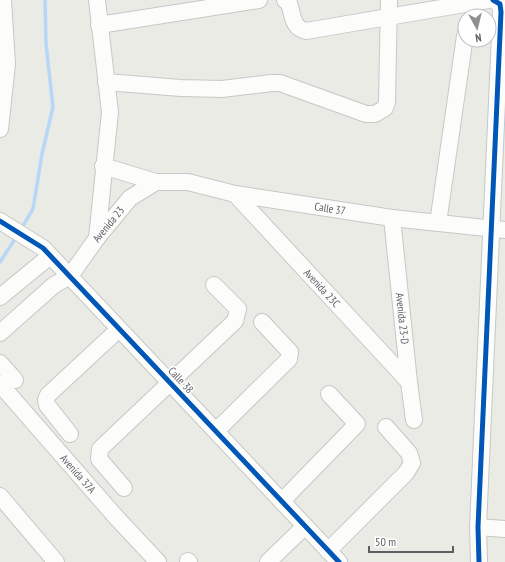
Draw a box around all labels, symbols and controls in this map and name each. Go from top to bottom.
north arrow [457,8,497,48]
text: N [474,31,482,45]
street label: Calle 37 [314,199,347,218]
street label: Avenida 23 [89,203,127,245]
street label: Avenida 23C [301,266,343,310]
street label: Avenida 23-D [393,292,412,345]
street label: Calle 38 [165,364,197,396]
street label: Avenida 37A [57,451,100,497]
scale bar [369,528,453,554]
text: 50 m [375,534,396,549]

